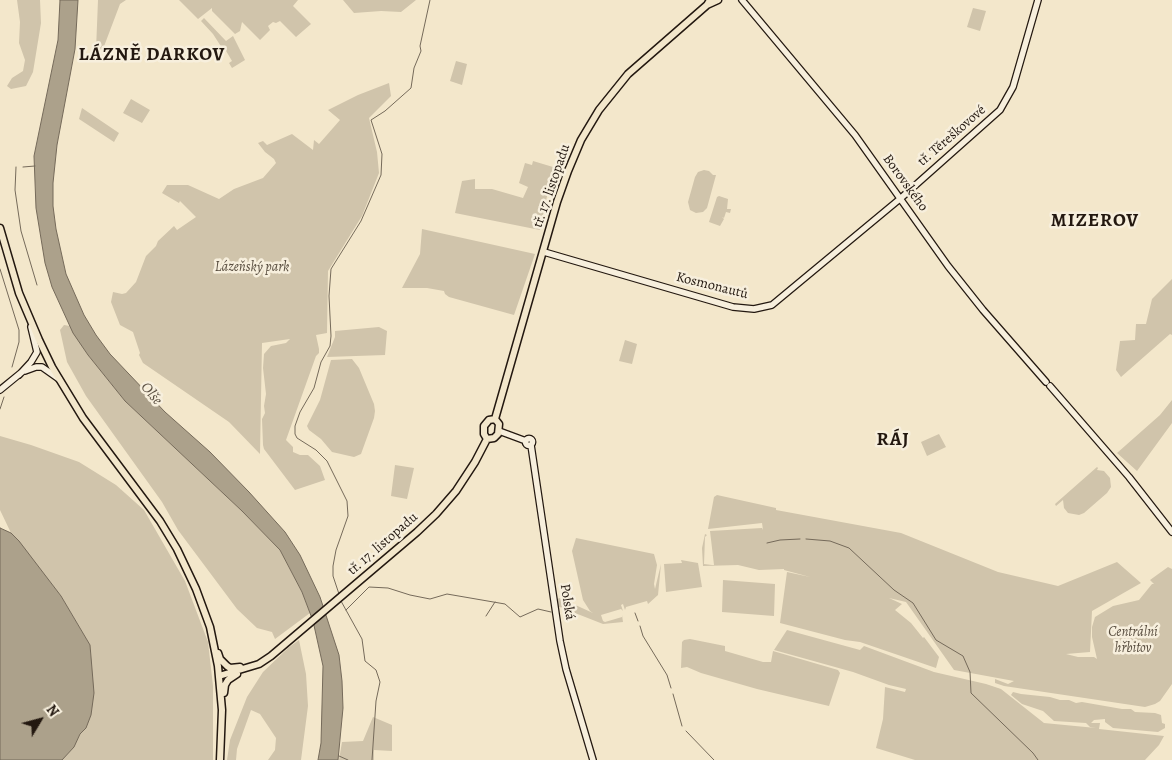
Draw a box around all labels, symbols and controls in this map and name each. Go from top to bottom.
district label: LÁZNĚ DARKOV [77,44,227,66]
street label: tř. Těreškovové [915,102,989,170]
street label: tř. 17. listopadu [530,142,574,230]
street label: Borovského [879,151,931,215]
district label: MIZEROV [1050,210,1140,232]
park label: Lázeňský park [215,260,289,276]
street label: Kosmonautů [674,269,750,303]
water label: Olše [136,379,166,409]
district label: RÁJ [876,429,910,451]
street label: tř. 17. listopadu [345,509,421,579]
street label: Polská [556,583,578,621]
park label: Centrální hřbitov [1108,625,1158,658]
north arrow [15,695,65,745]
text: N [42,701,63,720]

